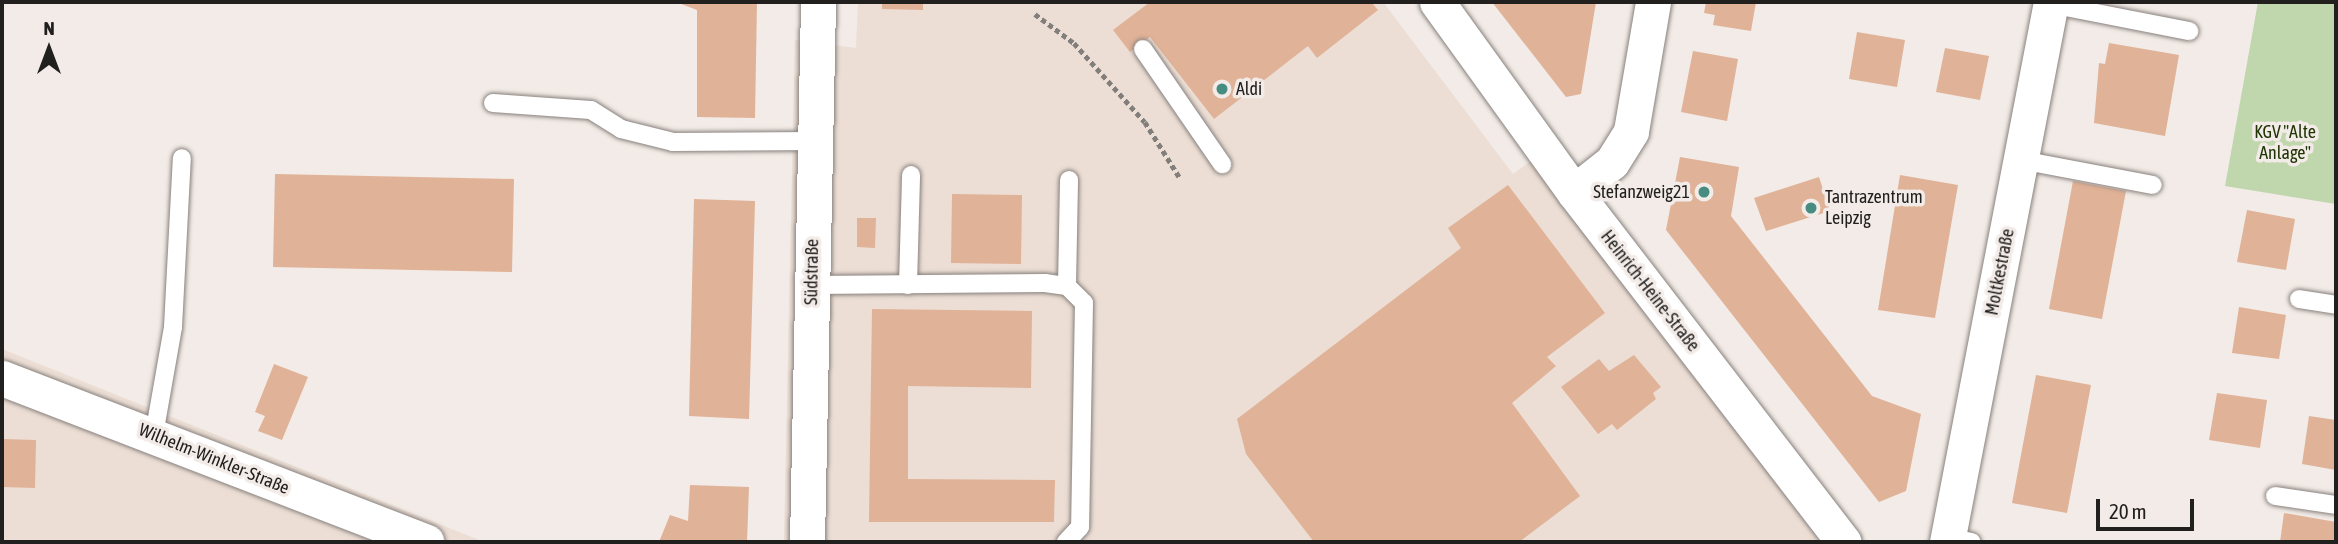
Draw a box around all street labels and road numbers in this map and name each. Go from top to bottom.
street label: Heinrich-Heine-Straße [1596,226,1704,356]
street label: Moltkestraße [1981,227,2019,317]
street label: Südstraße [801,239,823,305]
street label: Wilhelm-Winkler-Straße [136,419,292,499]

